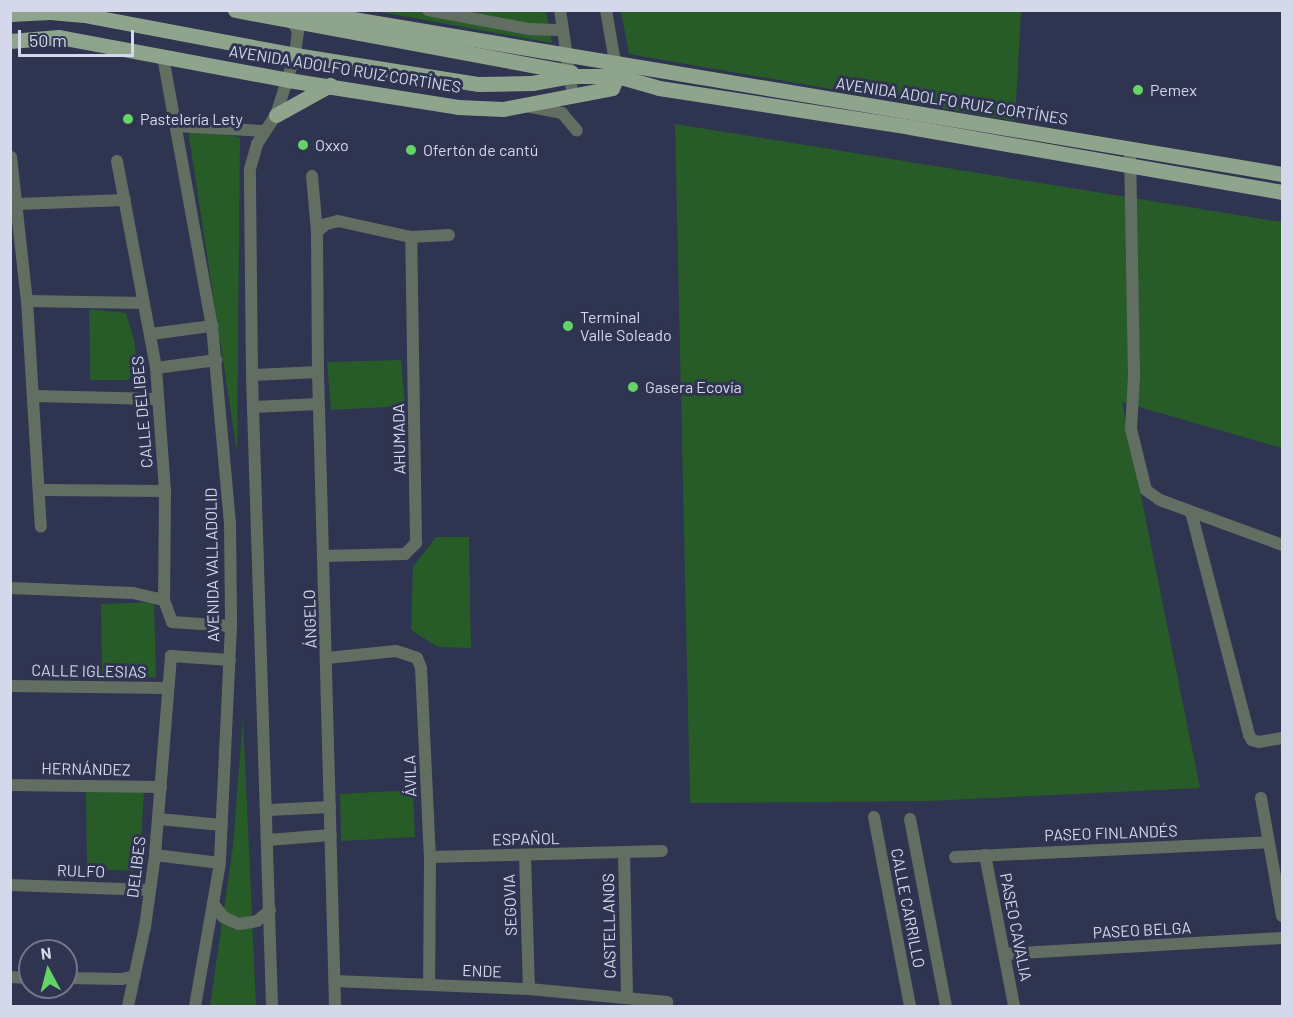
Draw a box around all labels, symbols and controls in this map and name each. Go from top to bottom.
scale bar [21,18,136,56]
text: 50 m [29,29,67,51]
street label: AVENIDA ADOLFO RUIZ CORTÍNES [228,41,462,97]
street label: AVENIDA ADOLFO RUIZ CORTÍNES [835,73,1069,129]
place label: Pemex [1150,80,1197,100]
marker: Pemex [1131,83,1145,97]
place label: Pastelería Lety [140,109,243,129]
marker: Pastelería Lety [121,112,135,126]
place label: Oxxo [315,135,349,155]
marker: Oxxo [296,138,310,152]
place label: Ofertón de cantú [423,140,538,160]
marker: Ofertón de cantú [404,143,418,157]
place label: Terminal Valle Soleado [580,307,672,345]
marker: Terminal Valle Soleado [561,319,575,333]
street label: CALLE DELIBES [128,355,156,469]
place label: Gasera Ecovía [645,377,742,397]
marker: Gasera Ecovía [626,380,640,394]
street label: AHUMADA [389,403,409,475]
street label: AVENIDA VALLADOLID [201,488,223,642]
street label: ÁNGELO [299,589,321,649]
street label: CALLE IGLESIAS [31,660,147,682]
street label: ÁVILA [400,755,420,797]
street label: HERNÁNDEZ [41,759,131,779]
street label: PASEO FINLANDÉS [1044,821,1178,845]
street label: ESPAÑOL [492,829,560,849]
street label: DELIBES [123,835,149,899]
street label: CALLE CARRILLO [887,846,929,970]
street label: RULFO [57,861,105,881]
street label: PASEO CAVALIA [996,871,1036,983]
street label: CASTELLANOS [598,873,620,979]
street label: SEGOVIA [499,874,521,936]
street label: PASEO BELGA [1092,918,1192,942]
north arrow [18,939,78,999]
text: N [40,943,52,963]
street label: ENDE [462,961,502,981]

